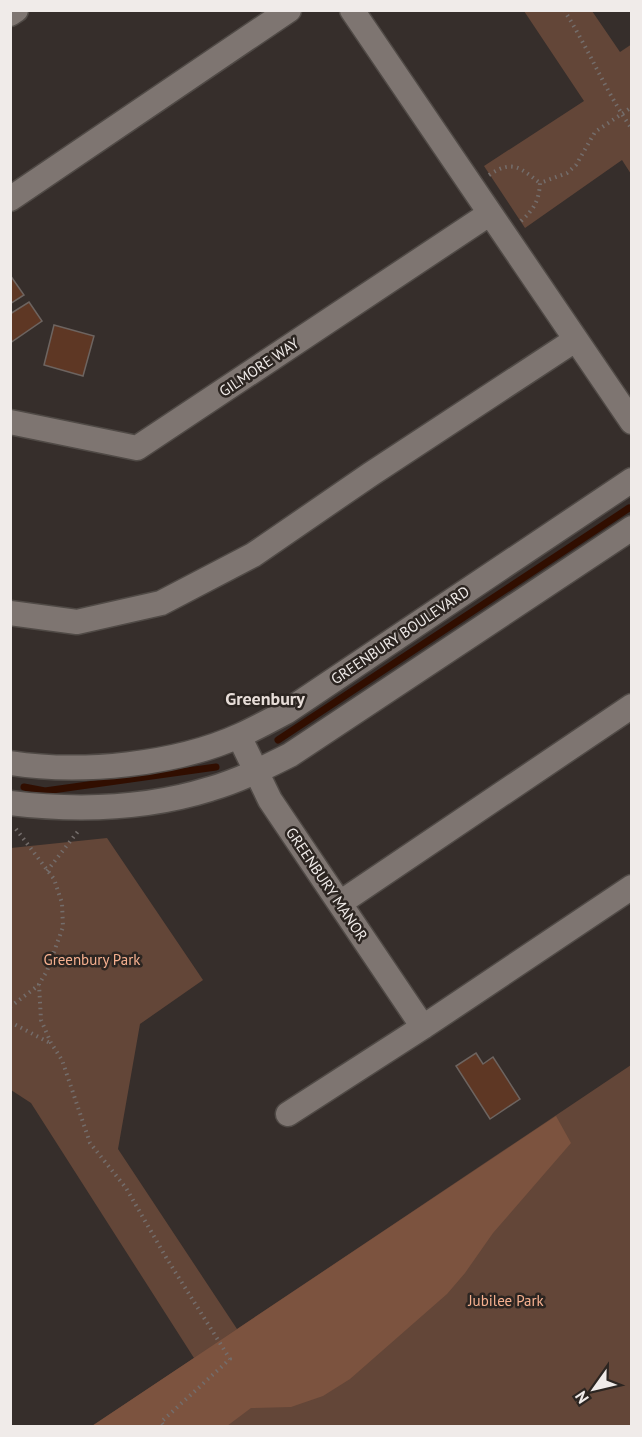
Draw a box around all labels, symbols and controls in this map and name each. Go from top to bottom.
street label: GILMORE WAY [215,333,303,401]
street label: GREENBURY BOULEVARD [327,582,473,688]
district label: Greenbury [225,687,305,710]
street label: GREENBURY MANOR [282,824,372,944]
park label: Greenbury Park [44,950,141,969]
park label: Jubilee Park [467,1291,545,1310]
north arrow [564,1359,624,1419]
text: N [570,1387,593,1407]

